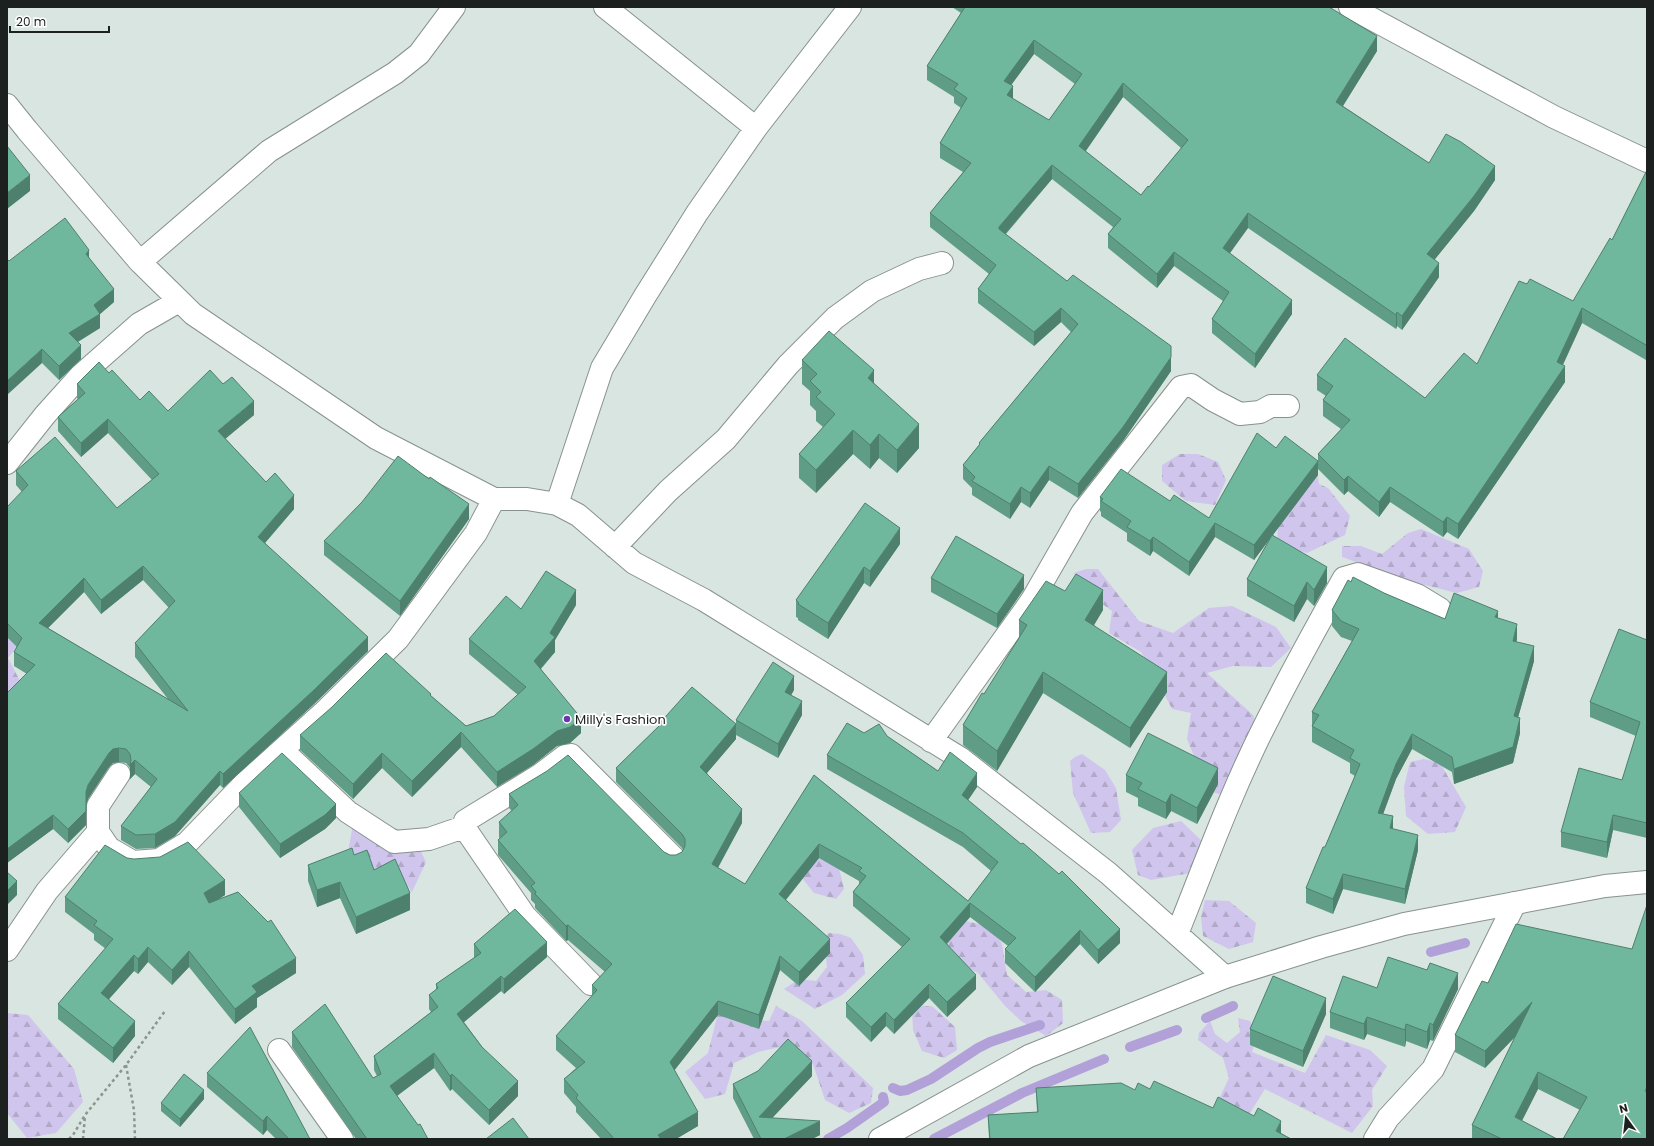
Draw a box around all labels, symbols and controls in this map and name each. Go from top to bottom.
scale bar [10,8,109,34]
text: 20 m [16,13,46,30]
place label: Milly's Fashion [575,710,666,729]
marker: Milly's Fashion [562,714,572,724]
north arrow [1606,1098,1646,1138]
text: N [1617,1100,1629,1117]

